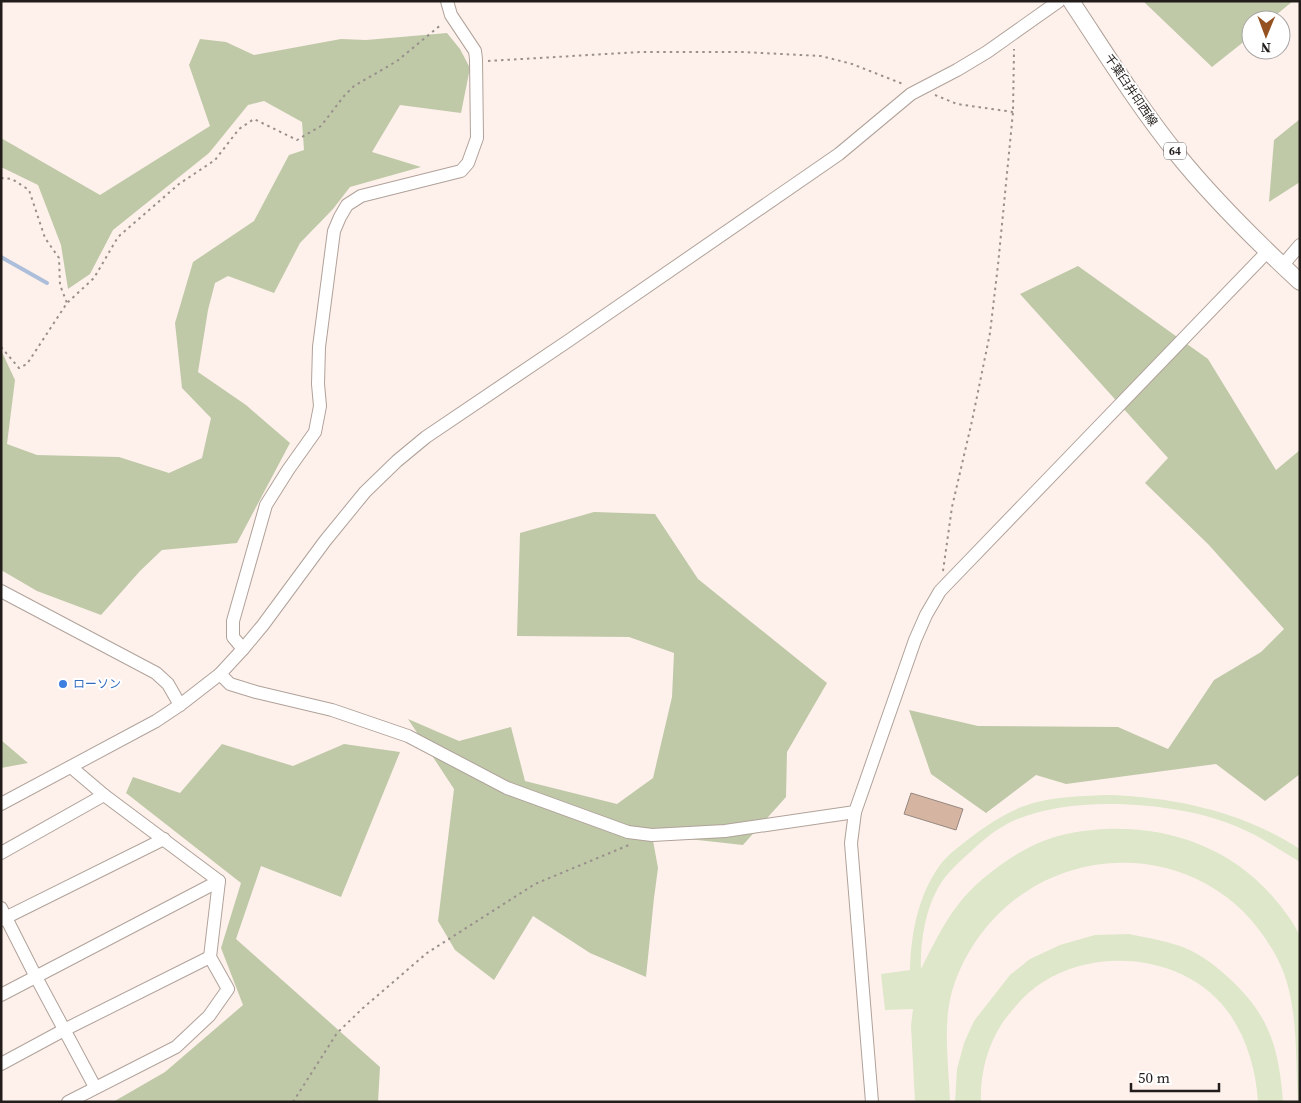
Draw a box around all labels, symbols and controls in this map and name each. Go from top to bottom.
north arrow [1241,10,1291,60]
text: N [1260,38,1271,58]
street label: 千葉臼井印西線 [1101,51,1161,129]
road number: 64 [1164,142,1186,160]
place label: ローソン [73,676,121,692]
marker: ローソン [57,678,69,690]
scale bar [1131,1060,1218,1092]
text: 50 m [1138,1067,1170,1088]

